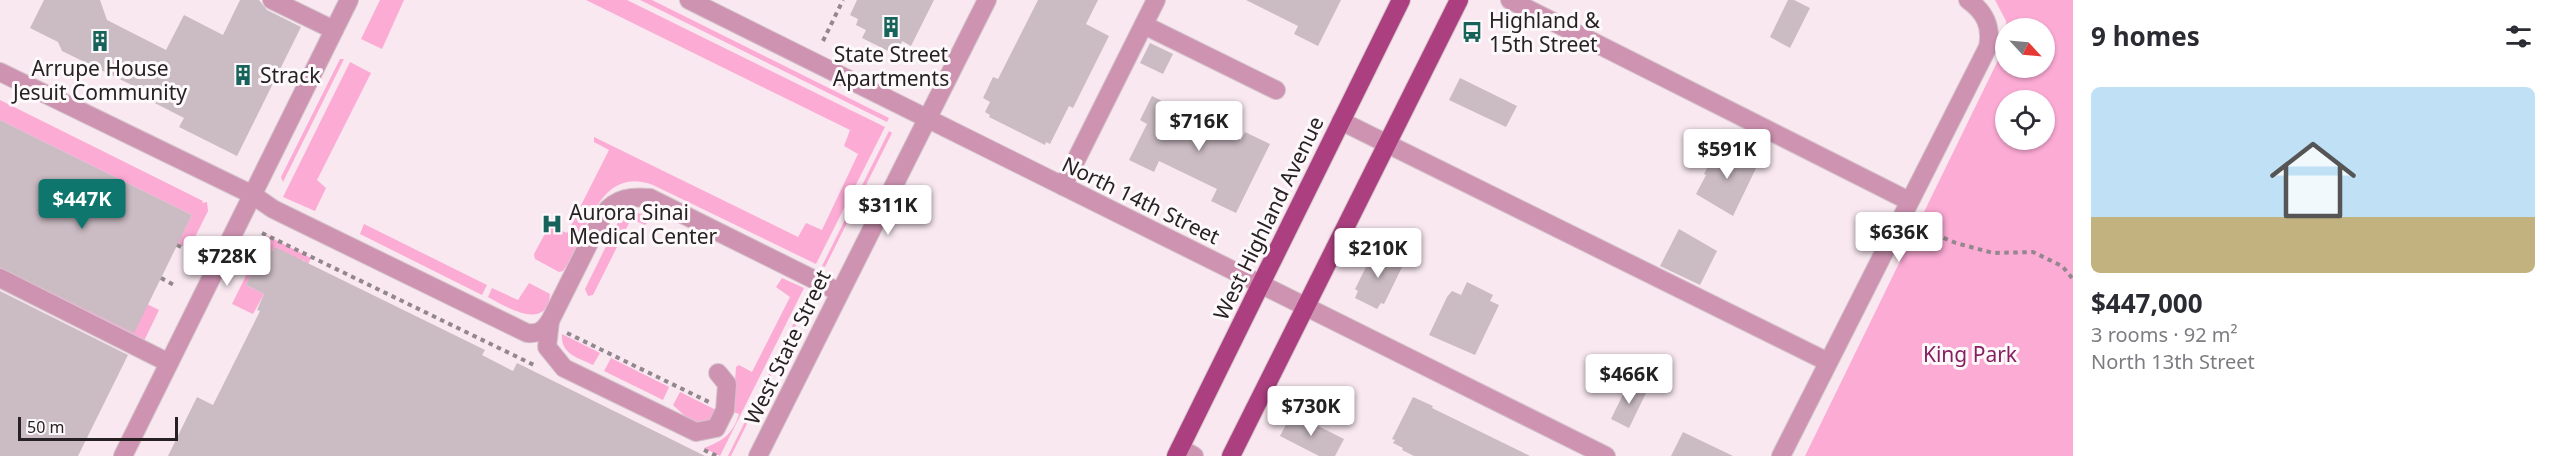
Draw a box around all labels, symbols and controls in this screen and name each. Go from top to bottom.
place label: Highland & 15th Street [1489,6,1600,58]
building icon: State Street Apartments [879,15,903,39]
north arrow [1995,18,2055,78]
map controls [1995,18,2055,150]
text: 9 homes [2091,18,2200,54]
bus stop icon: Highland & 15th Street [1460,20,1484,44]
icon: filters [2502,20,2535,53]
building icon: Arrupe House Jesuit Community [88,29,112,53]
place label: State Street Apartments [833,40,949,92]
place label: Arrupe House Jesuit Community [11,54,187,106]
place label: Strack [260,61,321,89]
building icon: Strack [231,63,255,87]
button: locate [1995,90,2055,150]
pin: $716K [1157,101,1241,152]
text: $716K [1169,107,1229,134]
street label: West Highland Avenue [1206,112,1330,324]
icon: home [2259,126,2367,234]
pin: $591K [1685,129,1769,180]
text: $591K [1697,135,1757,162]
street label: North 14th Street [1058,150,1225,250]
pin: $447K [40,179,124,230]
text: $447K [52,185,112,212]
pin: $311K [846,185,930,236]
text: $311K [858,191,918,218]
place label: Aurora Sinai Medical Center [569,198,717,250]
hospital icon: Aurora Sinai Medical Center [540,212,564,236]
pin: $636K [1857,212,1941,263]
text: $636K [1869,218,1929,245]
pin: $210K [1336,228,1420,279]
text: $210K [1348,234,1408,261]
pin: $728K [185,236,269,287]
text: $728K [197,242,257,269]
street label: West State Street [737,265,837,429]
text: $447,000 [2091,285,2203,321]
text: 3 rooms · 92 m² [2091,321,2238,348]
park label: King Park [1923,340,2018,368]
text: North 13th Street [2091,348,2255,375]
pin: $466K [1587,354,1671,405]
text: $466K [1599,360,1659,387]
pin: $730K [1269,386,1353,437]
text: $730K [1281,392,1341,419]
scale bar [18,414,178,442]
text: 50 m [27,416,64,438]

